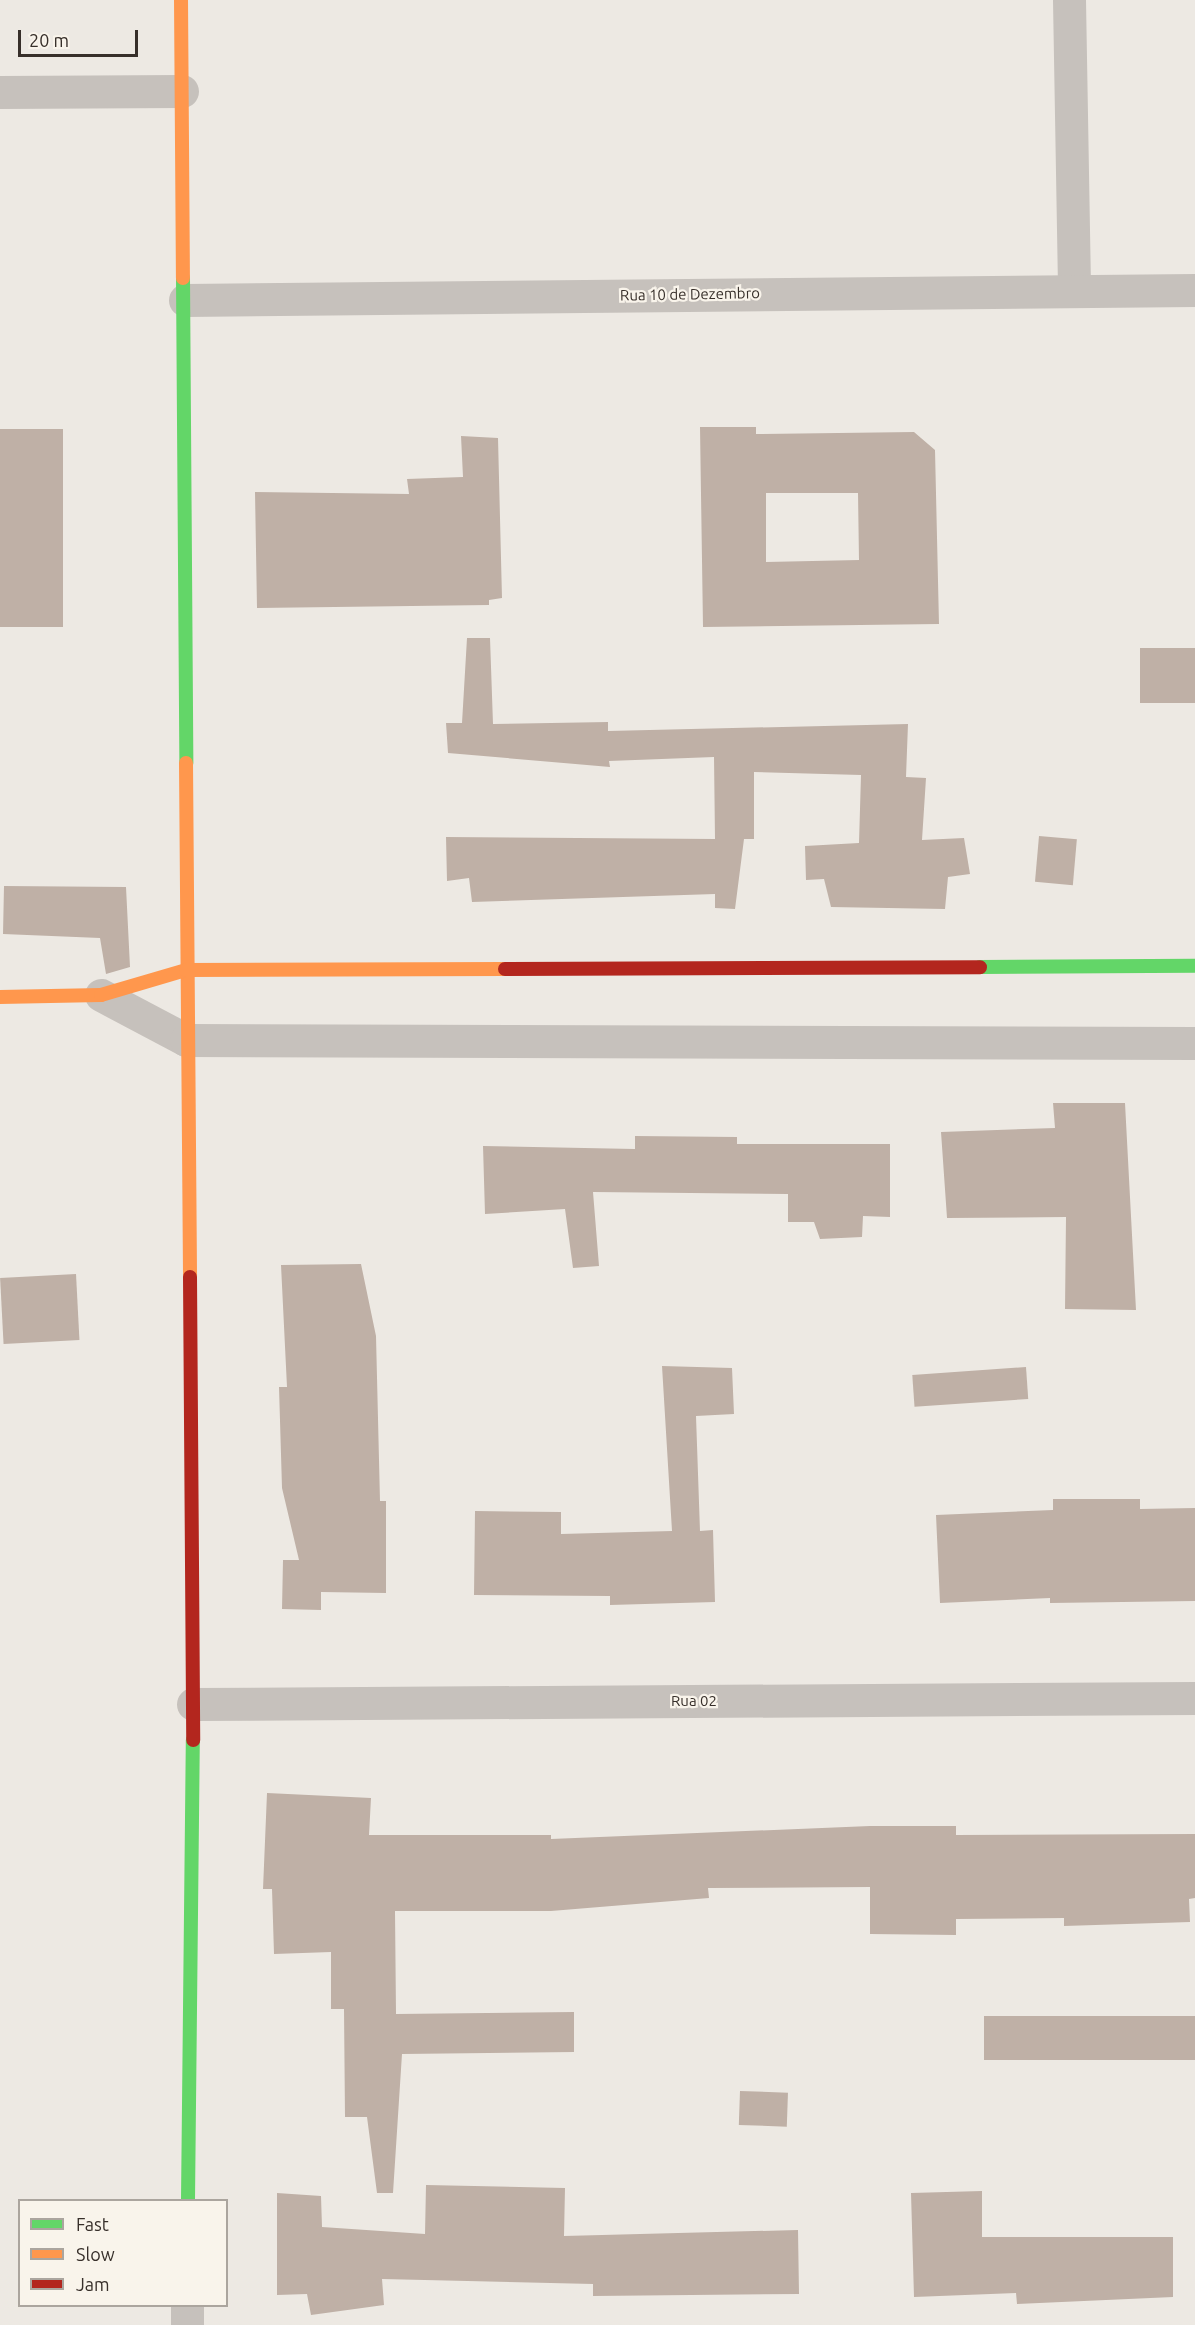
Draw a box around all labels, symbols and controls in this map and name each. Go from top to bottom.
scale bar [21,18,141,56]
text: 20 m [29,30,69,50]
street label: Rua 10 de Dezembro [620,284,760,304]
street label: Rua 02 [671,1692,717,1710]
legend [18,2199,228,2307]
text: Fast [76,2214,109,2234]
text: Slow [76,2244,115,2264]
text: Jam [76,2274,110,2294]

